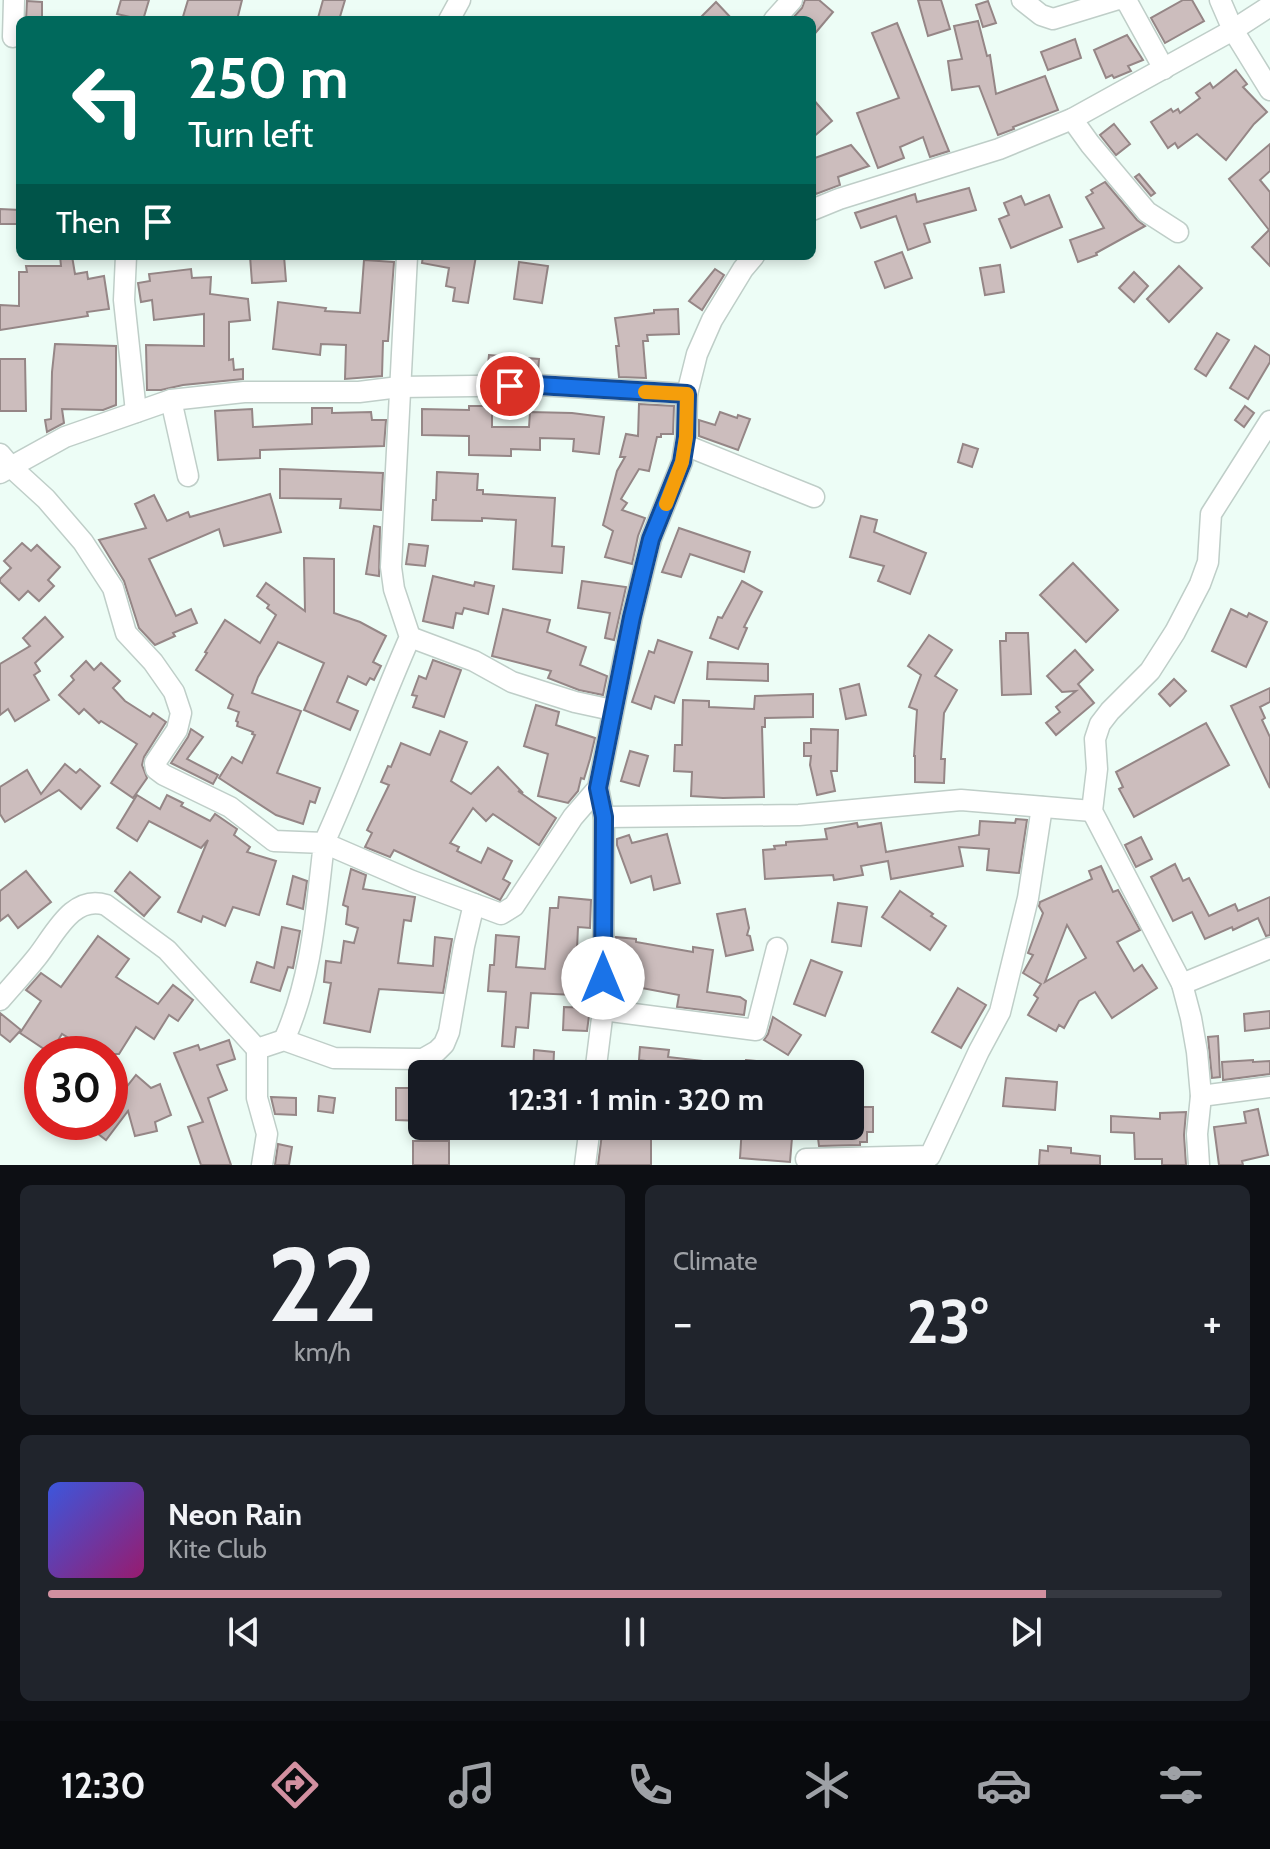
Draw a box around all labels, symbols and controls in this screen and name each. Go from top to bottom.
text: 250 m [188,44,349,112]
icon: left [56,48,160,152]
text: Turn left [188,112,313,156]
icon: arrive [136,200,180,244]
text: Then [56,204,120,241]
pin [476,352,544,420]
icon: arrive [488,364,532,408]
position arrow [561,936,645,1020]
speed limit sign: 30 [24,1036,128,1140]
text: 12:31 · 1 min · 320 m [508,1081,764,1118]
text: 22 [267,1221,378,1347]
text: Climate [673,1245,758,1277]
text: 23° [907,1285,988,1358]
text: − [673,1296,692,1349]
text: + [1203,1296,1222,1349]
text: km/h [294,1336,351,1368]
text: Neon Rain [168,1496,302,1533]
text: Kite Club [168,1533,267,1565]
icon: previous [222,1610,266,1654]
icon: pause [613,1610,657,1654]
icon: next [1004,1610,1048,1654]
icon: directions [267,1757,323,1813]
icon: music [444,1757,500,1813]
icon: phone [622,1757,678,1813]
icon: climate [799,1757,855,1813]
icon: car [976,1757,1032,1813]
icon: filters [1153,1757,1209,1813]
text: 12:30 [61,1763,146,1807]

